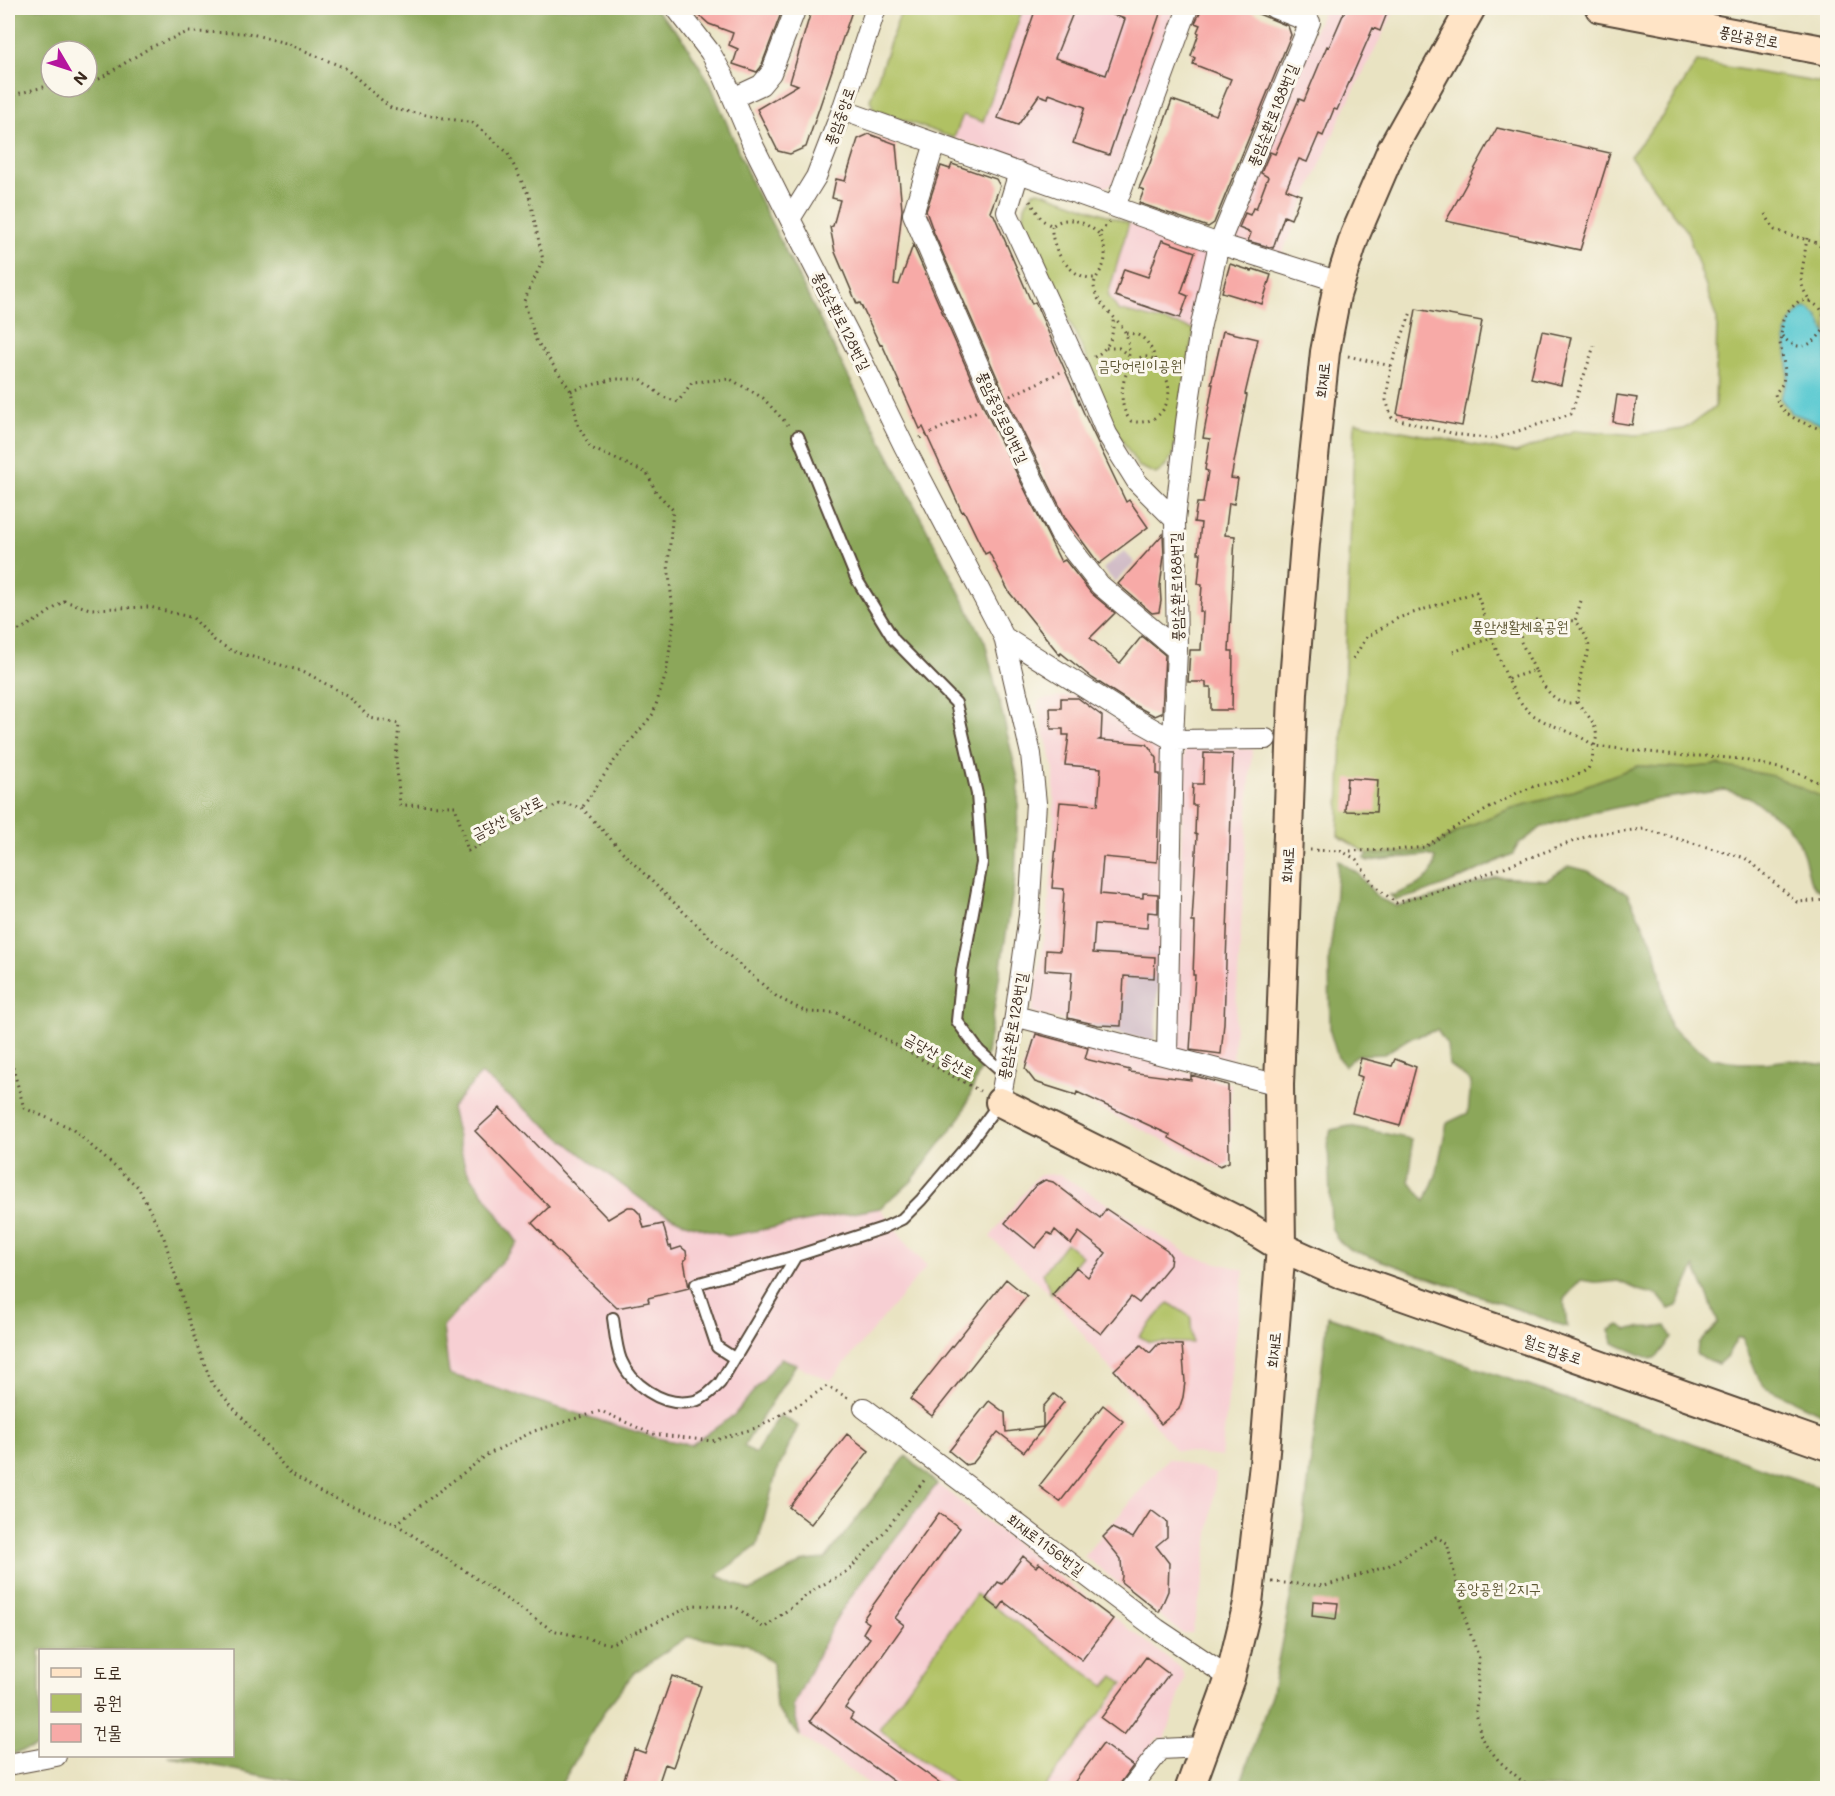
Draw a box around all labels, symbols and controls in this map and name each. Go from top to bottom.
street label: 풍암공원로 [1717,20,1781,52]
north arrow [39,39,99,99]
street label: 풍암순환로188번길 [1242,61,1302,169]
text: N [69,67,93,90]
street label: 풍암중앙로 [819,84,859,148]
street label: 풍암순환로128번길 [808,268,876,374]
park label: 금당어린이공원 [1098,355,1182,375]
street label: 회재로 [1310,361,1334,399]
street label: 풍암중앙로91번길 [973,367,1033,467]
street label: 풍암순환로188번길 [1165,532,1187,642]
park label: 풍암생활체육공원 [1472,616,1568,636]
street label: 금당산 등산로 [468,791,546,843]
street label: 회재로 [1276,847,1298,883]
street label: 풍암순환로128번길 [993,971,1031,1081]
street label: 금당산 등산로 [901,1028,979,1082]
street label: 월드컵동로 [1521,1330,1585,1368]
street label: 회재로 [1261,1331,1285,1369]
street label: 회재로1156번길 [1003,1508,1089,1580]
park label: 중앙공원 2지구 [1455,1578,1541,1598]
legend [39,1649,234,1757]
text: 도로 [93,1660,122,1684]
text: 공원 [93,1690,122,1714]
text: 건물 [93,1720,122,1744]

